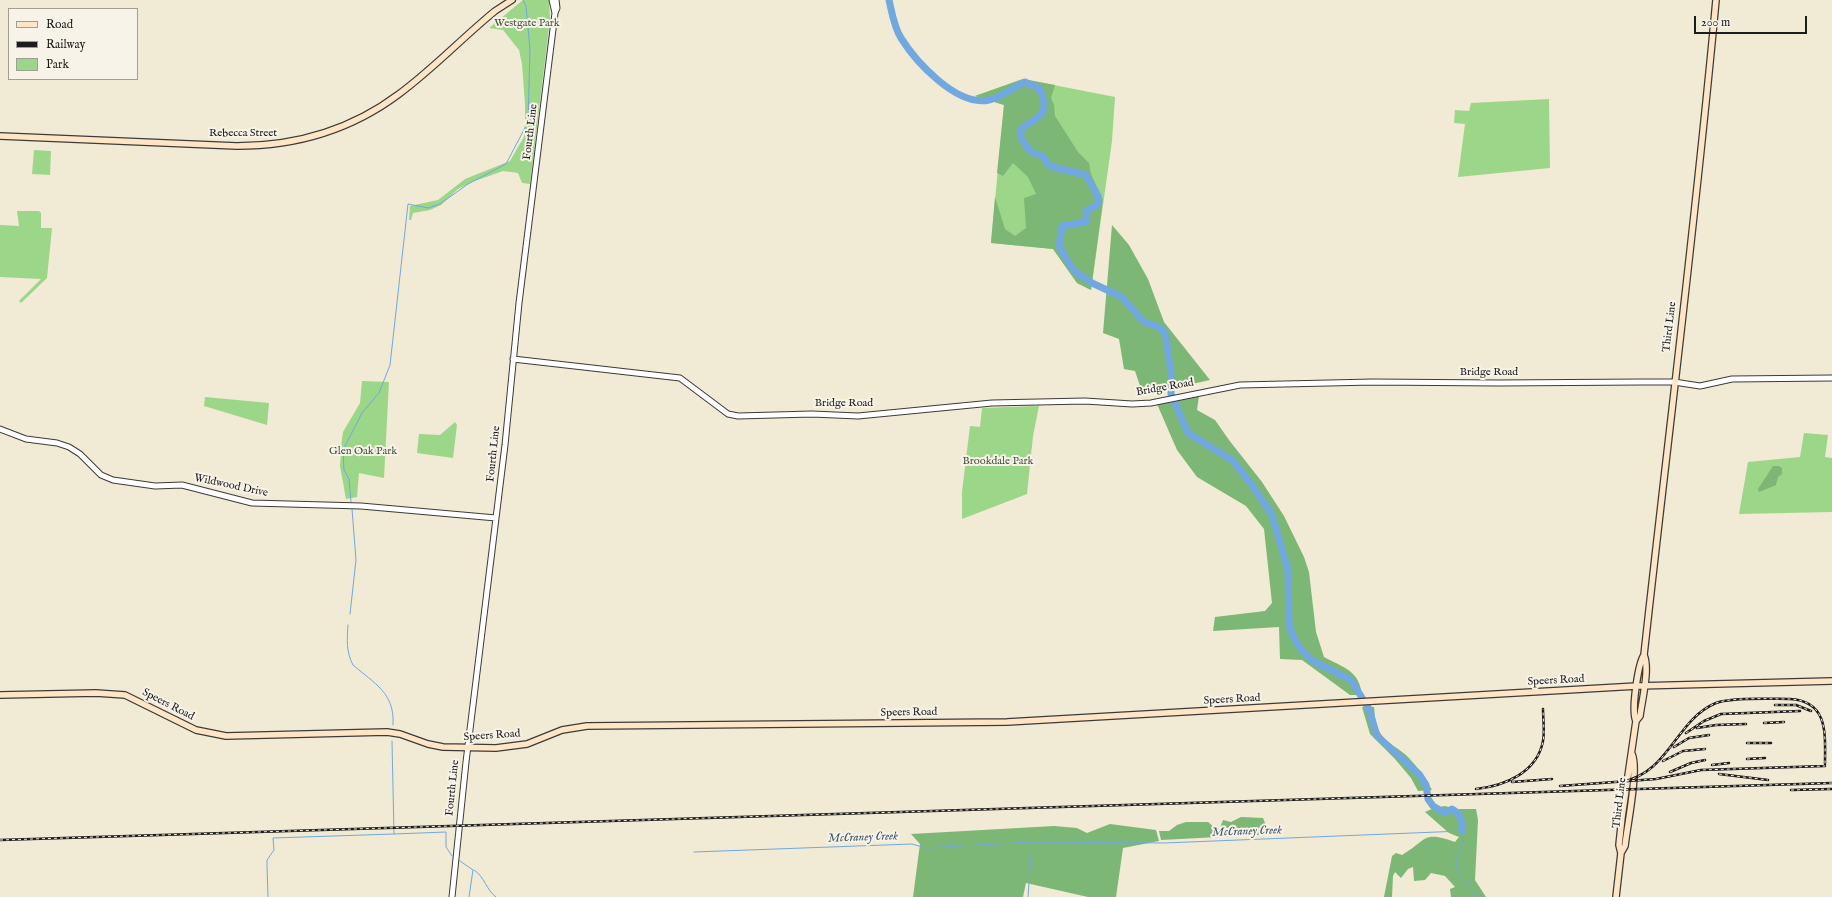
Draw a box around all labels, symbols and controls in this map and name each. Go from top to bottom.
legend [8,8,138,80]
scale bar [1696,8,1809,34]
text: 200 m [1701,15,1730,30]
text: Road [46,17,73,32]
park label: Westgate Park [494,17,560,31]
text: Railway [46,37,85,52]
text: Park [46,57,69,72]
street label: Fourth Line [521,103,541,161]
street label: Rebecca Street [209,127,277,141]
street label: Third Line [1660,301,1680,353]
street label: Bridge Road [1460,366,1518,380]
street label: Bridge Road [1135,376,1195,400]
street label: Bridge Road [815,397,873,411]
street label: Fourth Line [484,425,504,483]
park label: Glen Oak Park [329,445,397,459]
park label: Brookdale Park [963,455,1033,469]
street label: Wildwood Drive [193,472,269,500]
street label: Speers Road [1527,673,1585,689]
street label: Speers Road [140,686,196,724]
street label: Speers Road [1203,692,1261,708]
street label: Speers Road [880,706,938,720]
street label: Speers Road [463,727,521,745]
street label: Fourth Line [443,759,463,817]
street label: Third Line [1610,777,1630,829]
water label: McCraney Creek [1212,824,1282,840]
water label: McCraney Creek [828,830,898,846]

